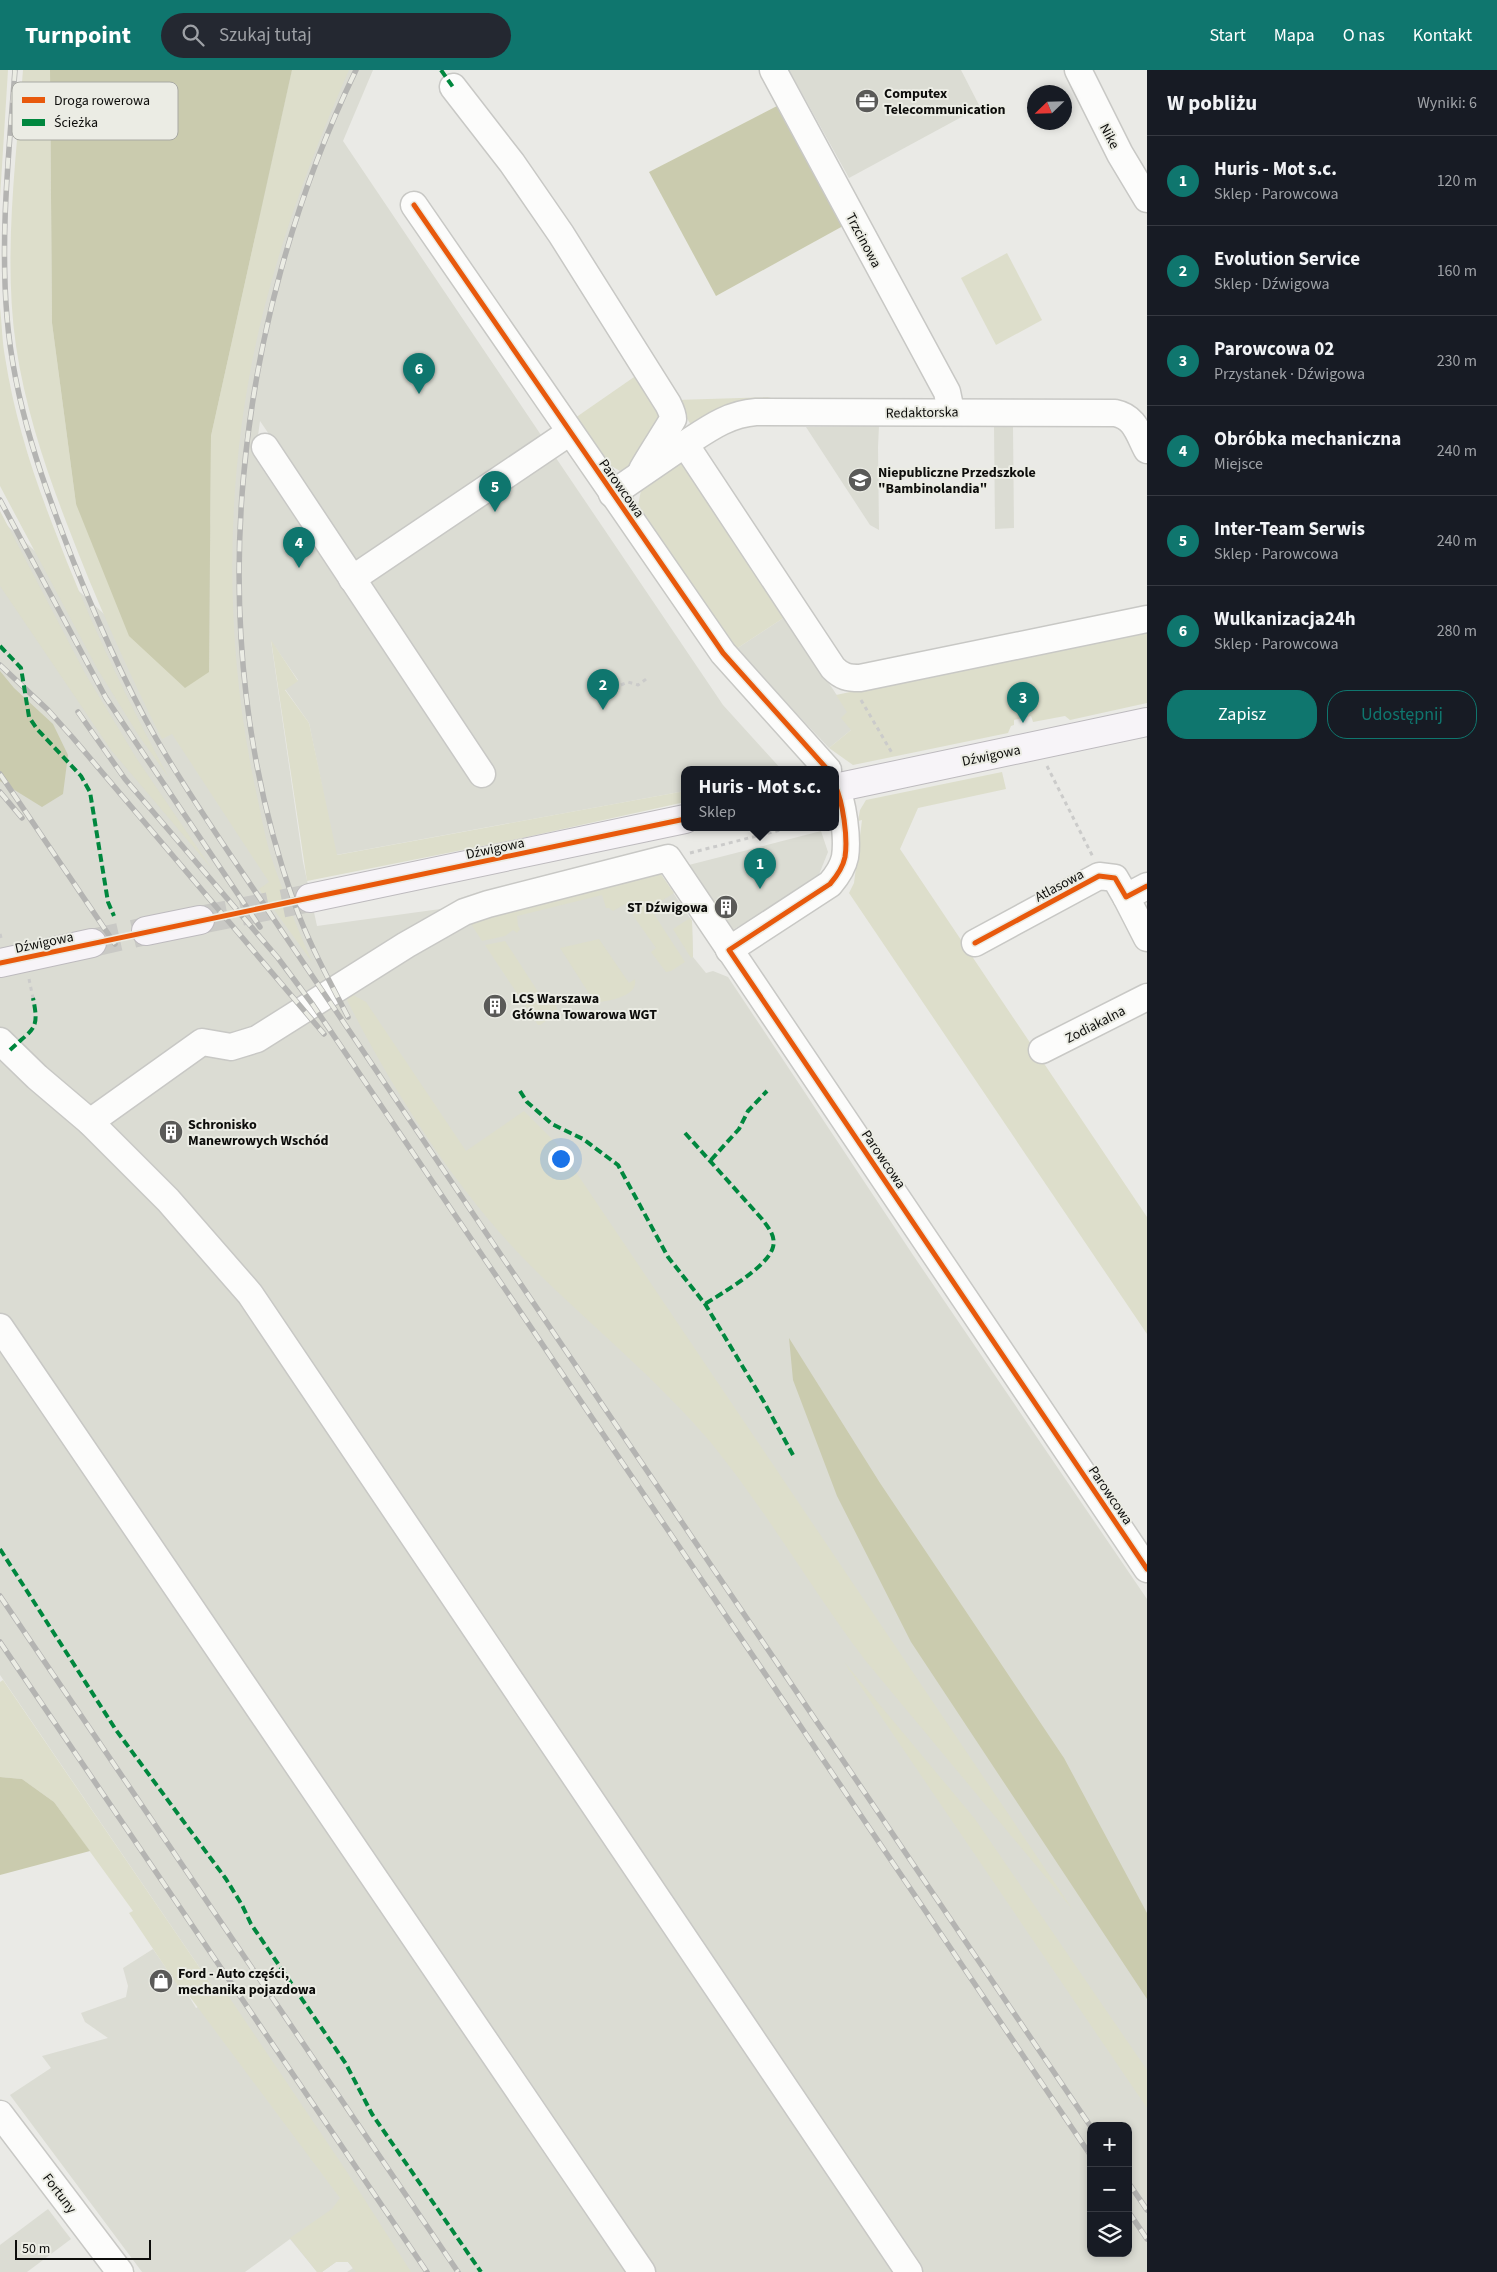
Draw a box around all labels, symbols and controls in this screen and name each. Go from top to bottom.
search box [161,13,511,58]
text: Turnpoint [25,18,131,53]
icon: search [179,21,207,49]
text: Szukaj tutaj [219,22,312,49]
text: Start [1209,23,1246,48]
text: Mapa [1274,23,1315,48]
text: O nas [1343,23,1385,48]
text: Kontakt [1413,23,1472,48]
legend [12,82,178,140]
place label: Computex Telecommunication [884,84,1006,120]
north arrow [1027,85,1072,130]
office icon: Computex Telecommunication [854,88,880,114]
text: W pobliżu [1167,88,1257,118]
text: Droga rowerowa [54,91,150,111]
text: Wyniki: 6 [1417,92,1477,114]
text: Ścieżka [54,113,98,133]
street label: Nike [1094,120,1124,153]
text: Huris - Mot s.c. [1214,156,1337,183]
text: 1 [1179,170,1187,192]
text: 120 m [1437,170,1477,192]
text: Sklep · Parowcowa [1214,183,1339,205]
street label: Trzcinowa [840,210,886,271]
text: Evolution Service [1214,246,1360,273]
text: 2 [1179,260,1187,282]
text: 160 m [1437,260,1477,282]
text: Sklep · Dźwigowa [1214,273,1330,295]
text: Parowcowa 02 [1214,336,1334,363]
text: 3 [1179,350,1187,372]
text: 230 m [1437,350,1477,372]
pin: 6 [403,353,435,394]
text: Przystanek · Dźwigowa [1214,363,1365,385]
street label: Redaktorska [885,402,959,424]
text: Obróbka mechaniczna [1214,426,1401,453]
text: 4 [1179,440,1187,462]
text: 240 m [1437,440,1477,462]
text: Miejsce [1214,453,1263,475]
street label: Parowcowa [594,455,649,522]
place label: Niepubliczne Przedszkole "Bambinolandia" [878,463,1036,499]
school or university icon: Niepubliczne Przedszkole "Bambinolandia" [847,467,873,493]
pin: 5 [479,471,511,512]
text: Inter-Team Serwis [1214,516,1365,543]
pin: 4 [283,527,315,568]
text: 5 [1179,530,1187,552]
text: 240 m [1437,530,1477,552]
text: Sklep · Parowcowa [1214,543,1339,565]
text: Wulkanizacja24h [1214,606,1356,633]
text: 6 [1179,620,1187,642]
text: 280 m [1437,620,1477,642]
text: Sklep · Parowcowa [1214,633,1339,655]
pin: 2 [587,669,619,710]
pin: 3 [1007,682,1039,723]
button: Zapisz [1167,690,1317,739]
button: Udostępnij [1327,690,1477,739]
street label: Dźwigowa [960,740,1022,772]
popup [681,766,839,831]
text: Huris - Mot s.c. [699,774,821,801]
text: Sklep [699,801,736,823]
street label: Dźwigowa [464,833,526,865]
pin: 1 [744,848,776,889]
street label: Atlasowa [1031,865,1088,907]
building icon: ST Dźwigowa [713,894,739,920]
place label: ST Dźwigowa [627,898,708,918]
street label: Dźwigowa [13,927,75,959]
place label: LCS Warszawa Główna Towarowa WGT [512,989,657,1025]
building icon: LCS Warszawa Główna Towarowa WGT [482,993,508,1019]
street label: Zodiakalna [1062,1001,1129,1049]
place label: Schronisko Manewrowych Wschód [188,1115,329,1151]
building icon: Schronisko Manewrowych Wschód [158,1119,184,1145]
street label: Parowcowa [856,1126,910,1193]
your location [548,1146,574,1172]
street label: Parowcowa [1083,1462,1137,1529]
place label: Ford - Auto części, mechanika pojazdowa [178,1964,316,2000]
shop icon: Ford - Auto części, mechanika pojazdowa [148,1968,174,1994]
map controls [1087,2122,1132,2257]
button: + [1087,2122,1132,2167]
button: − [1087,2167,1132,2212]
street label: Fortuny [37,2169,81,2218]
button: layers [1087,2212,1132,2257]
scale bar [15,2237,151,2260]
text: 50 m [22,2239,50,2259]

